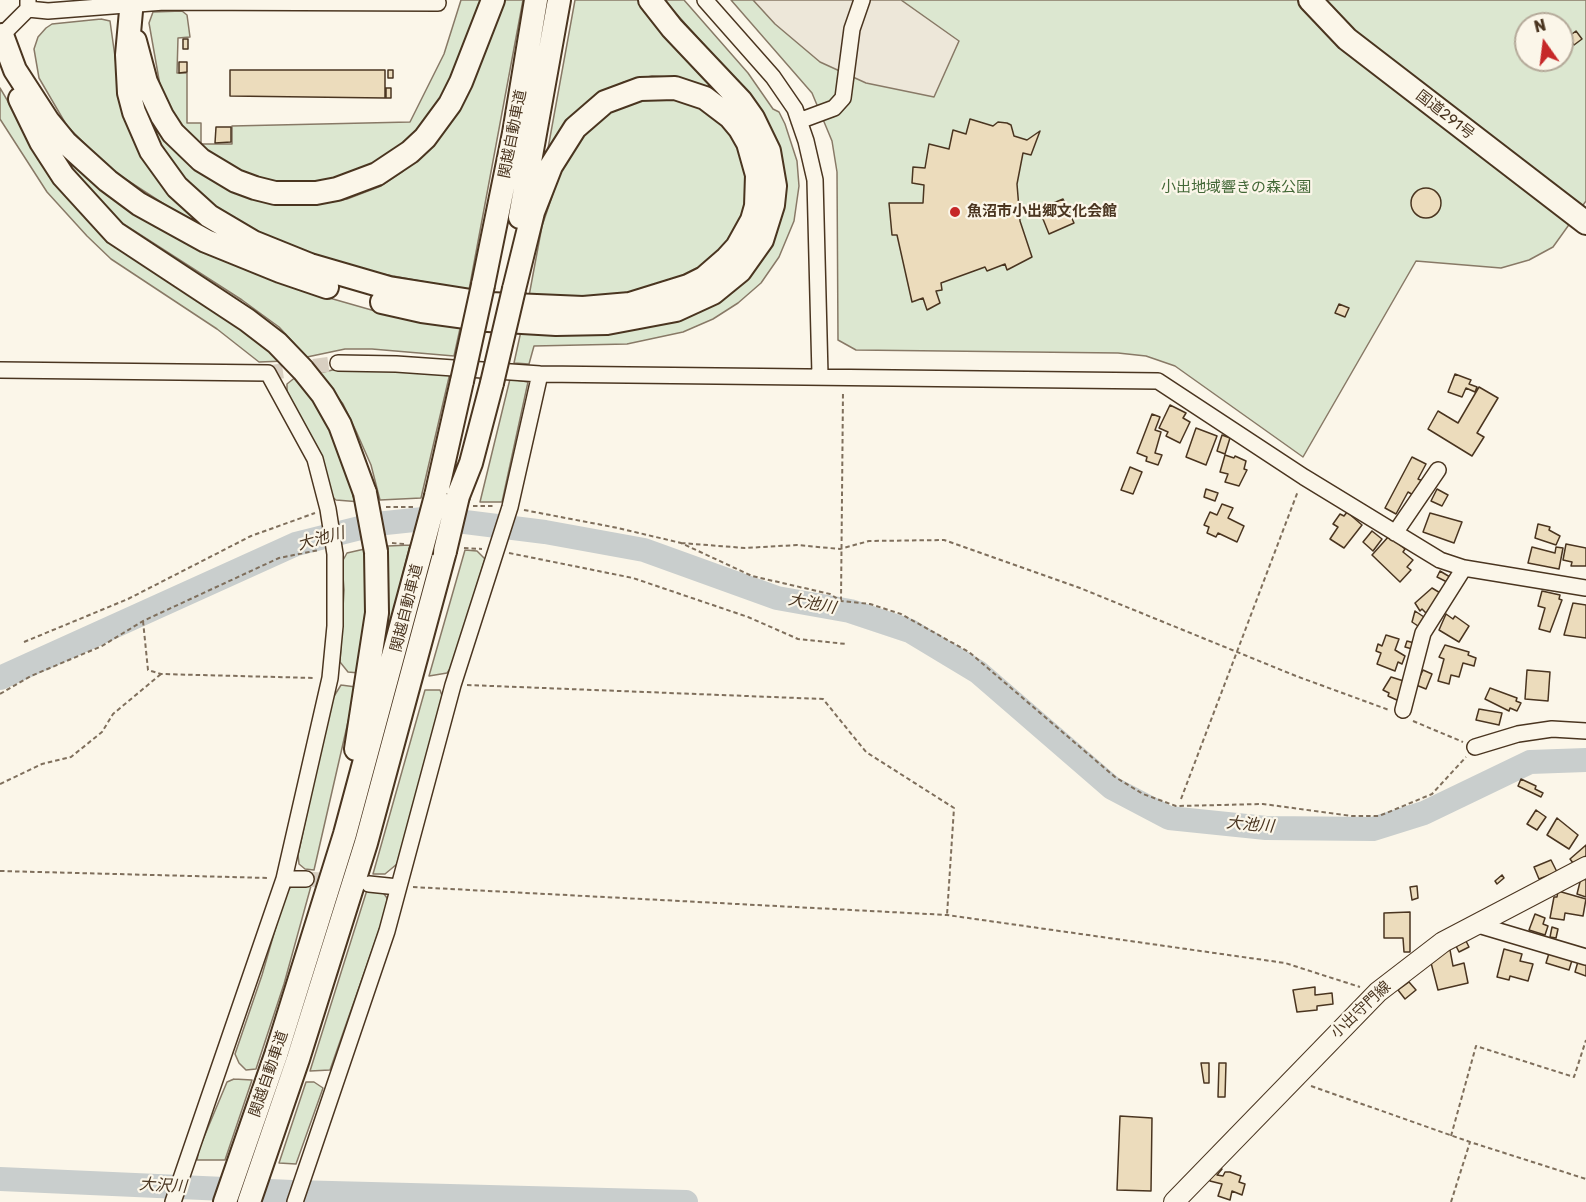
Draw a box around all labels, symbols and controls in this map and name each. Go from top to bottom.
north arrow [1514,12,1574,72]
text: N [1532,15,1548,37]
street label: 国道291号 [1412,87,1478,143]
street label: 関越自動車道 [496,88,530,180]
park label: 小出地域響きの森公園 [1161,179,1311,197]
place label: 魚沼市小出郷文化会館 [967,203,1117,221]
marker: 魚沼市小出郷文化会館 [948,205,962,219]
water label: 大池川 [295,524,347,554]
street label: 関越自動車道 [387,562,427,654]
water label: 大池川 [787,590,837,618]
water label: 大池川 [1225,813,1275,837]
street label: 小出守門線 [1327,978,1395,1042]
street label: 関越自動車道 [246,1029,292,1119]
water label: 大沢川 [139,1175,187,1197]

